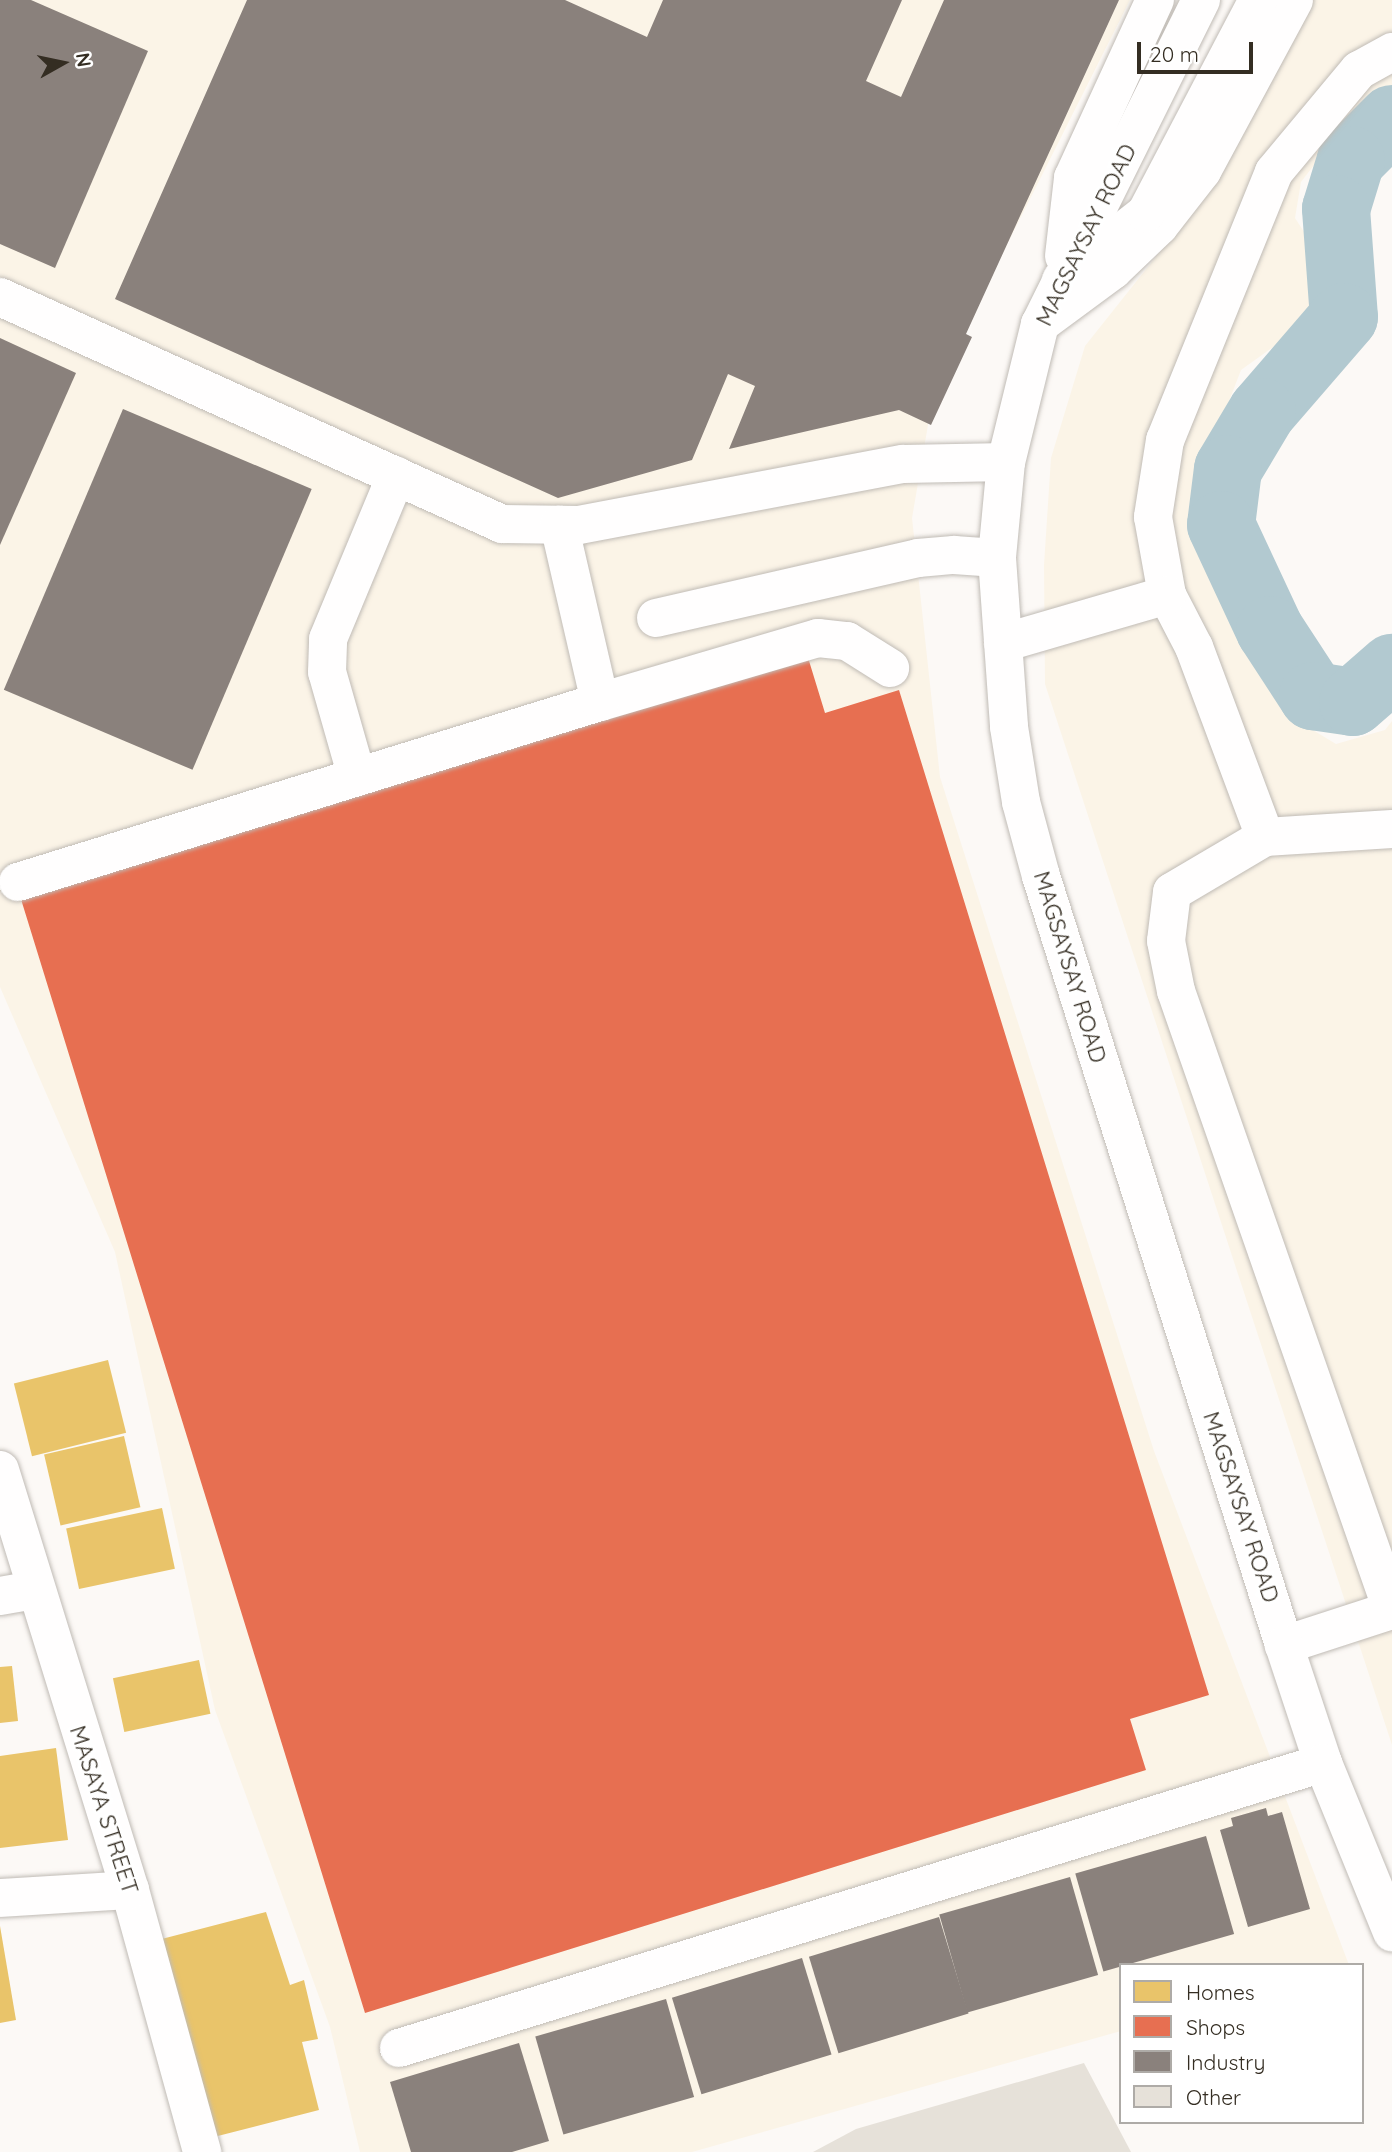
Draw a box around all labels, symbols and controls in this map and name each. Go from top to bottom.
north arrow [28,28,98,98]
scale bar [1140,28,1256,72]
text: 20 m [1150,41,1199,67]
text: N [71,51,97,68]
street label: MAGSAYSAY ROAD [1030,140,1142,330]
street label: MAGSAYSAY ROAD [1028,868,1112,1066]
street label: MAGSAYSAY ROAD [1197,1408,1285,1606]
street label: MASAYA STREET [64,1722,144,1898]
legend [1119,1963,1364,2124]
text: Homes [1186,1979,1255,2005]
text: Shops [1186,2014,1245,2040]
text: Industry [1186,2049,1265,2075]
text: Other [1186,2084,1241,2110]

